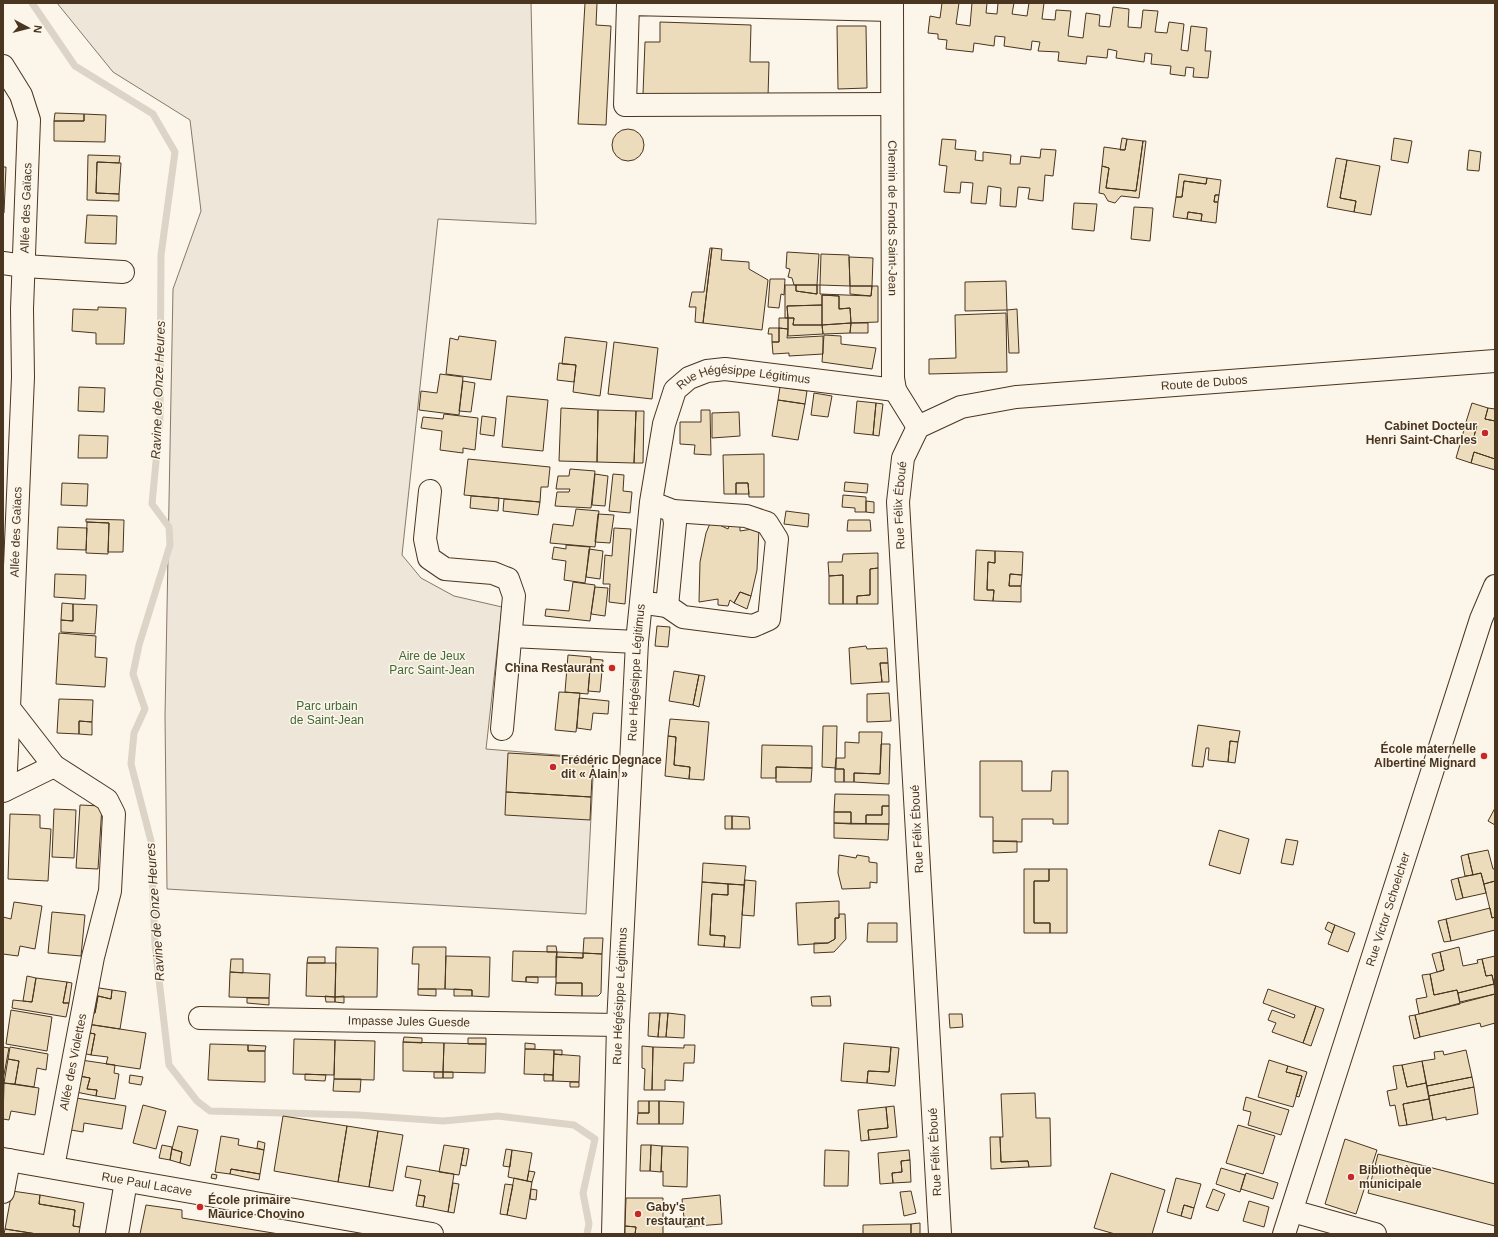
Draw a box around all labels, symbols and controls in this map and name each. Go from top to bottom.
north arrow [8,8,48,48]
text: N [31,25,44,34]
street label: Chemin de Fonds Saint-Jean [885,140,900,296]
street label: Allée des Gaïacs [17,162,35,254]
water label: Ravine de Onze Heures [148,320,168,460]
street label: Rue Hégésippe Légitimus [674,362,811,393]
street label: Route de Dubos [1160,373,1248,393]
place label: Cabinet Docteur Henri Saint-Charles [1366,419,1477,447]
marker: Cabinet Docteur Henri Saint-Charles [1480,428,1490,438]
street label: Rue Félix Éboué [891,460,910,550]
street label: Allée des Gaïacs [7,486,25,578]
street label: Rue Hégésippe Légitimus [625,603,648,742]
park label: Aire de Jeux Parc Saint-Jean [389,649,475,677]
place label: China Restaurant [505,661,604,675]
marker: China Restaurant [607,663,617,673]
park label: Parc urbain de Saint-Jean [290,699,364,727]
place label: École maternelle Albertine Mignard [1374,741,1476,770]
marker: École maternelle Albertine Mignard [1479,751,1489,761]
place label: Frédéric Degnace dit « Alain » [561,753,662,781]
marker: Frédéric Degnace dit « Alain » [548,762,558,772]
street label: Rue Félix Éboué [907,784,926,874]
water label: Ravine de Onze Heures [143,842,167,982]
street label: Rue Victor Schoelcher [1363,850,1413,968]
street label: Rue Hégésippe Légitimus [610,927,630,1065]
street label: Allée des Violettes [57,1012,89,1112]
street label: Impasse Jules Guesde [348,1013,471,1030]
street label: Rue Félix Éboué [925,1107,944,1197]
place label: Bibliothèque municipale [1359,1163,1432,1191]
street label: Rue Paul Lacave [101,1169,193,1199]
marker: Bibliothèque municipale [1346,1172,1356,1182]
place label: École primaire Maurice Chovino [208,1192,305,1221]
place label: Gaby's restaurant [646,1200,705,1228]
marker: École primaire Maurice Chovino [195,1202,205,1212]
marker: Gaby's restaurant [633,1209,643,1219]

